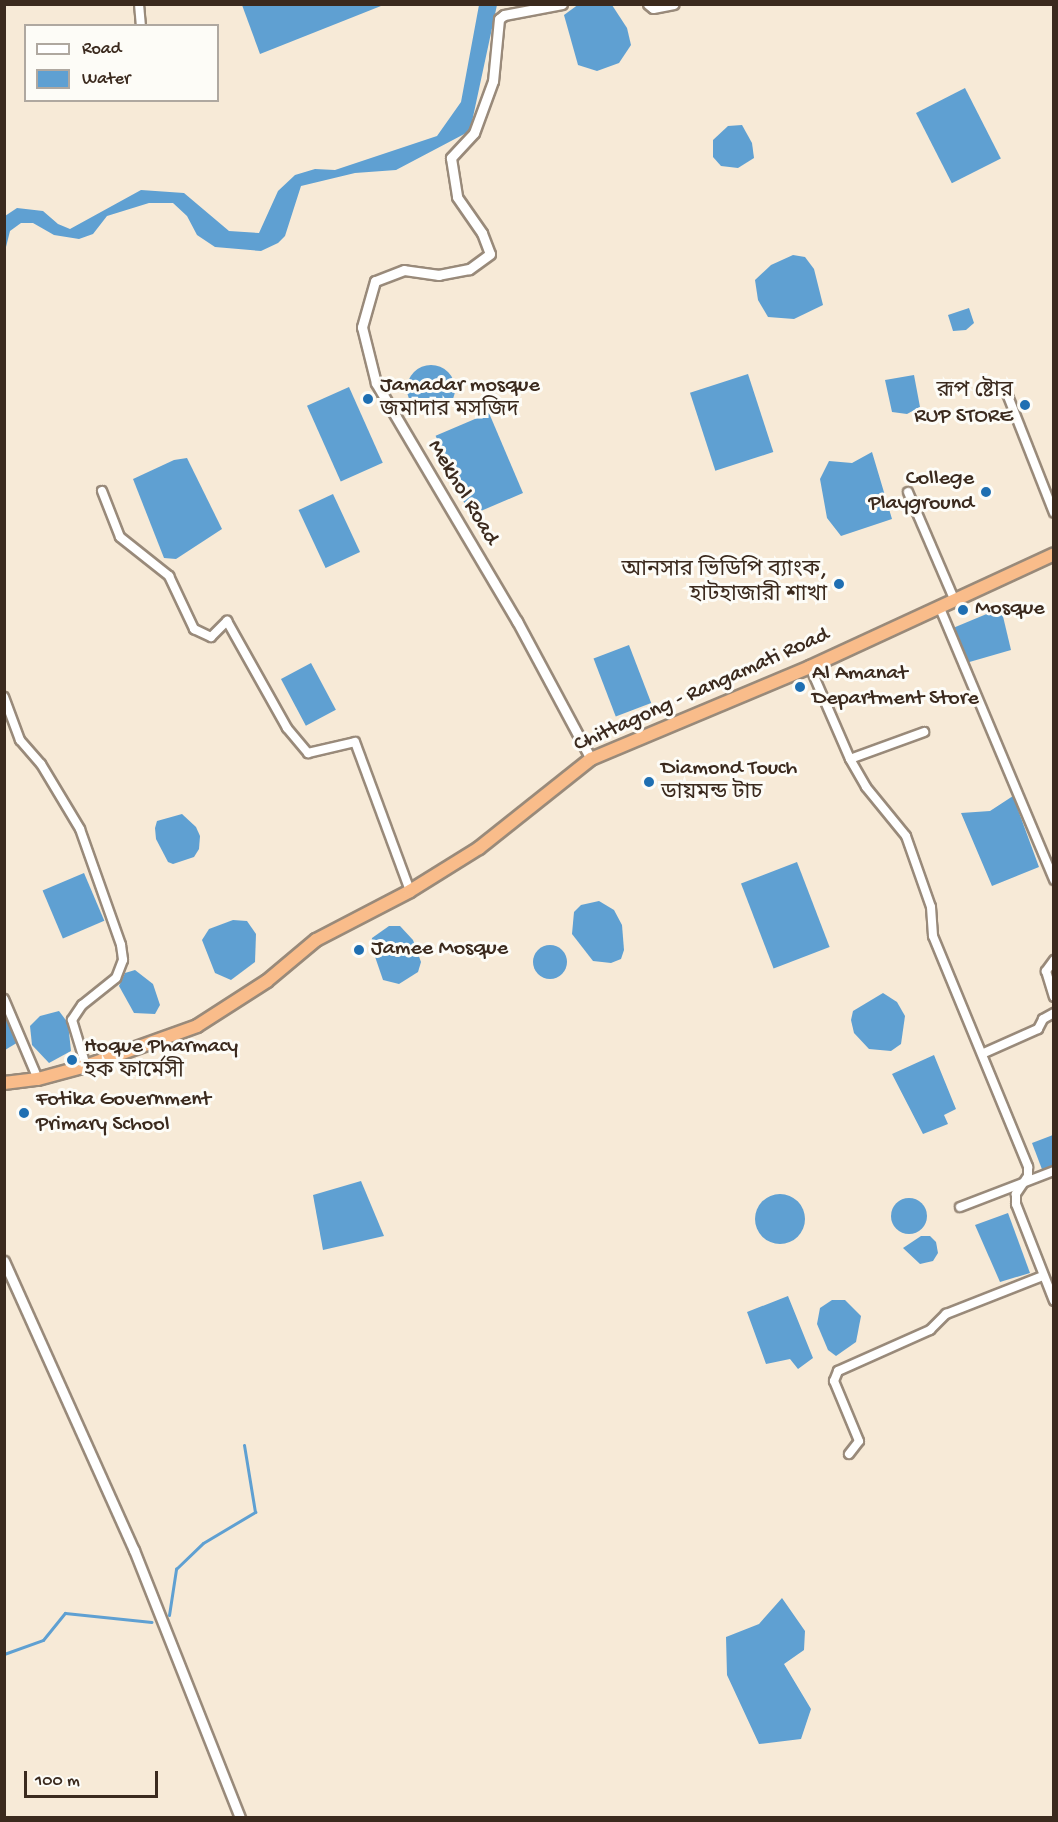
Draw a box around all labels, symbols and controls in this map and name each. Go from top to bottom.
legend [24,24,219,102]
text: Road [82,39,121,60]
text: Water [82,69,130,90]
place label: Jamadar mosque জমাদার মসজিদ [380,373,540,424]
place label: রূপ ষ্টোর RUP STORE [914,379,1013,430]
marker: Jamadar mosque জমাদার মসজিদ [361,392,375,406]
marker: রূপ ষ্টোর RUP STORE [1018,398,1032,412]
street label: Mekhol Road [420,436,504,550]
place label: College Playground [869,466,974,518]
marker: College Playground [979,485,993,499]
place label: আনসার ভিডিপি ব্যাংক, হাটহাজারী শাখা [622,558,827,610]
marker: আনসার ভিডিপি ব্যাংক, হাটহাজারী শাখা [832,577,846,591]
place label: Mosque [975,597,1045,623]
marker: Mosque [956,603,970,617]
street label: Chittagong - Rangamati Road [570,623,834,759]
place label: Al Amanat Department Store [812,661,979,712]
marker: Al Amanat Department Store [793,680,807,694]
place label: Diamond Touch ডায়মন্ড টাচ [661,756,797,807]
marker: Diamond Touch ডায়মন্ড টাচ [642,775,656,789]
place label: Jamee Mosque [371,937,508,963]
marker: Jamee Mosque [352,943,366,957]
place label: Hoque Pharmacy হক ফার্মেসী [84,1034,238,1086]
marker: Hoque Pharmacy হক ফার্মেসী [65,1053,79,1067]
place label: Fotika Government Primary School [36,1087,211,1138]
marker: Fotika Government Primary School [17,1106,31,1120]
scale bar [27,1759,160,1797]
text: 100 m [35,1771,80,1792]

